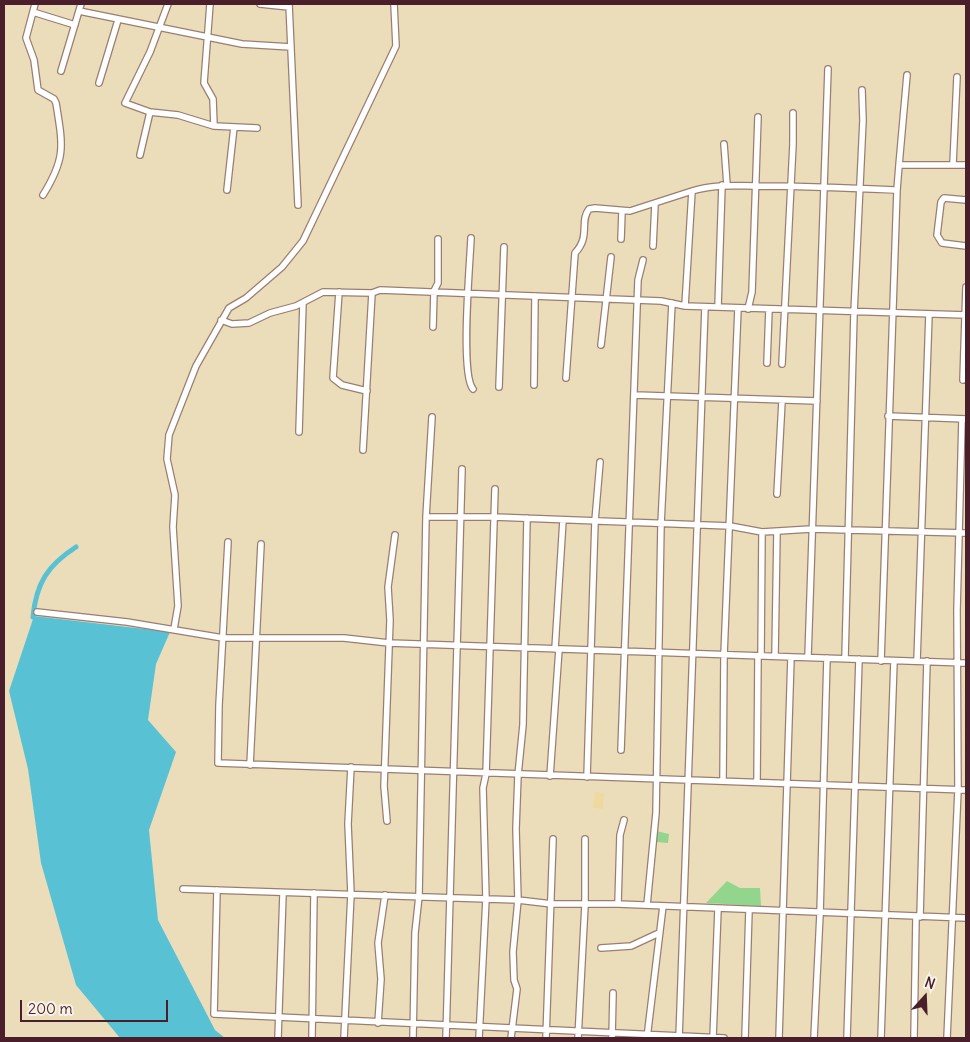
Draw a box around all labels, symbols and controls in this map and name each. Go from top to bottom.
north arrow [900,972,950,1022]
text: N [923,973,938,993]
scale bar [22,990,170,1022]
text: 200 m [28,999,73,1018]

